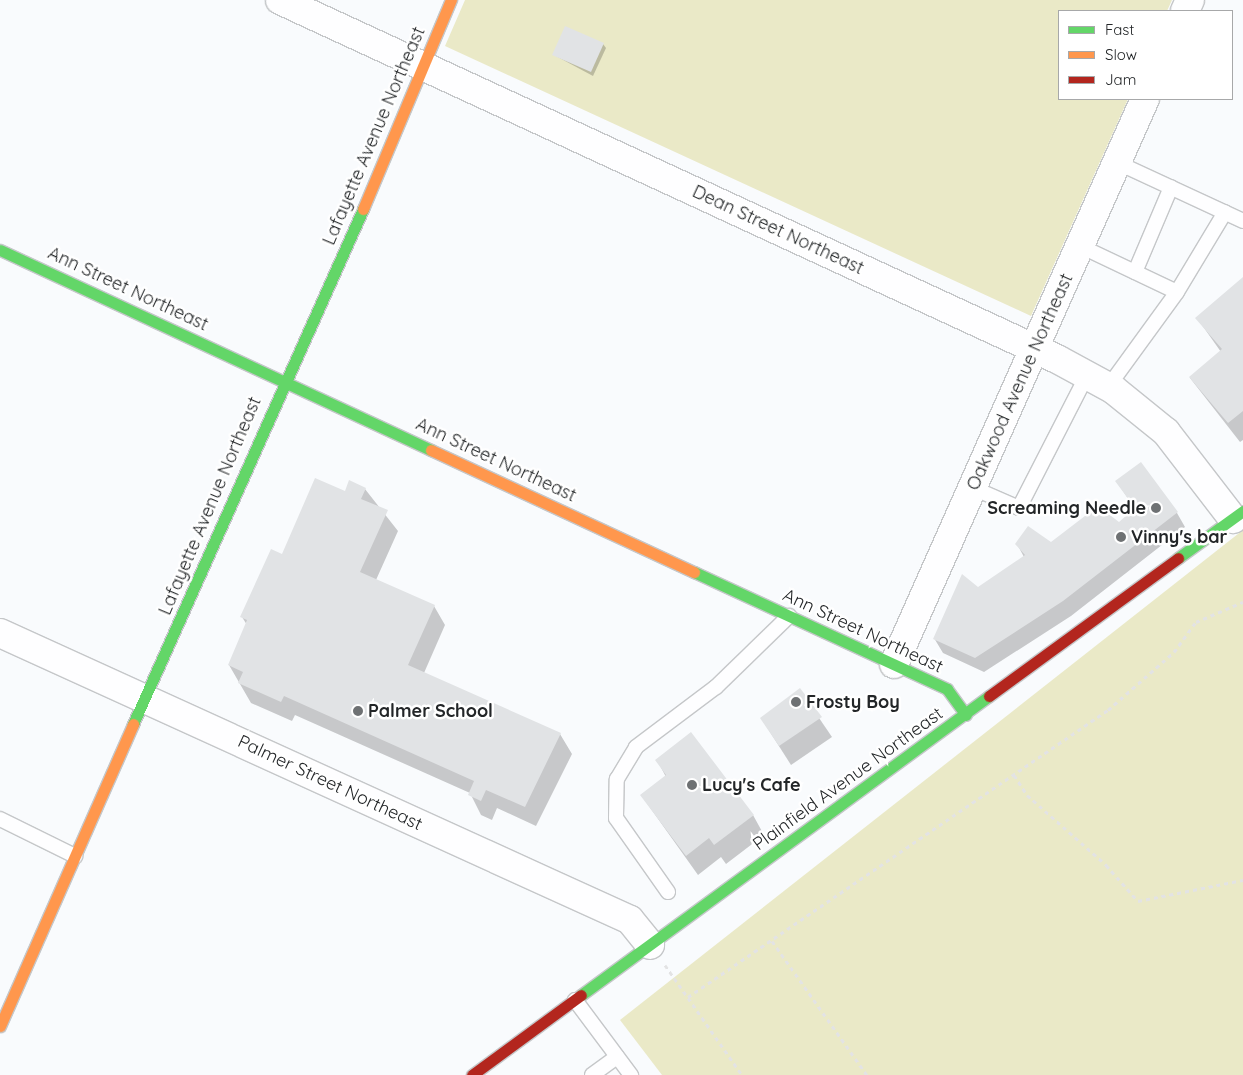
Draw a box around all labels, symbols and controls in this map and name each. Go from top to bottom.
legend [1058,10,1233,100]
text: Fast [1105,20,1134,39]
street label: Lafayette Avenue Northeast [318,24,430,248]
text: Slow [1105,45,1137,64]
text: Jam [1105,70,1136,89]
street label: Dean Street Northeast [689,181,867,279]
street label: Ann Street Northeast [44,242,212,336]
street label: Oakwood Avenue Northeast [962,270,1078,494]
street label: Lafayette Avenue Northeast [154,394,266,618]
street label: Ann Street Northeast [412,413,580,507]
place label: Screaming Needle [987,497,1146,519]
marker: Screaming Needle [1150,502,1162,514]
place label: Vinny's bar [1131,526,1227,548]
marker: Vinny's bar [1115,531,1127,543]
street label: Ann Street Northeast [779,584,947,678]
place label: Frosty Boy [806,691,900,713]
marker: Frosty Boy [790,696,802,708]
place label: Palmer School [368,700,493,722]
street label: Plainfield Avenue Northeast [749,703,947,855]
marker: Palmer School [352,705,364,717]
street label: Palmer Street Northeast [234,731,426,835]
place label: Lucy's Cafe [702,774,801,796]
marker: Lucy's Cafe [686,779,698,791]

